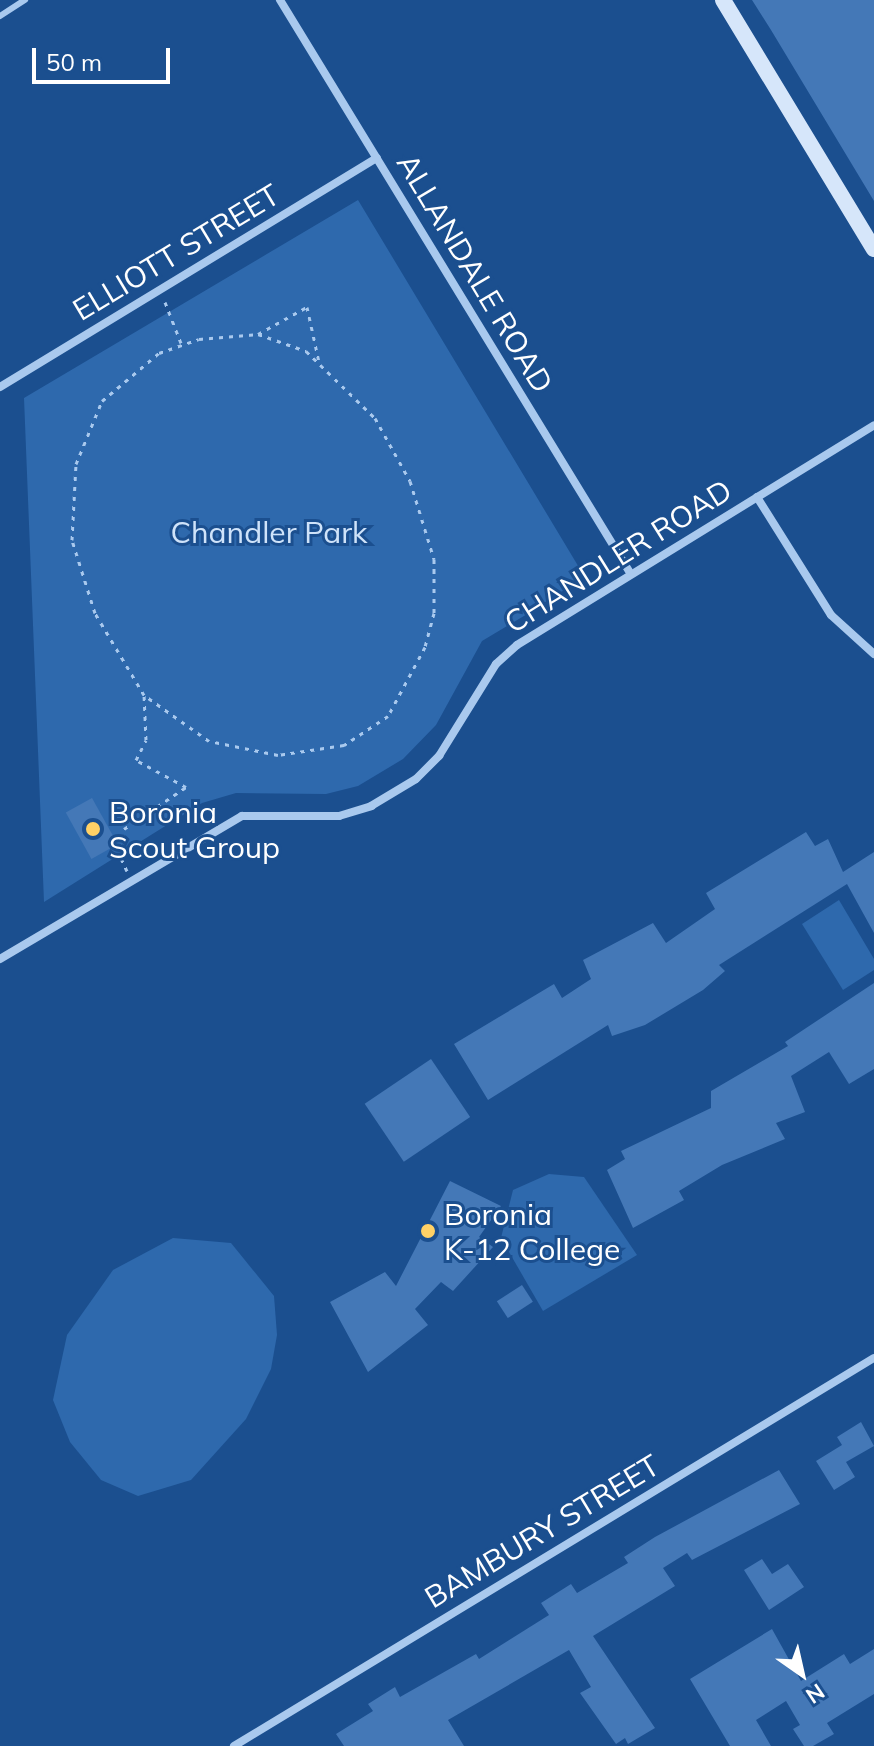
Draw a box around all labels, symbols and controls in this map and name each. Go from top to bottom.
scale bar [36,32,174,82]
text: 50 m [46,47,102,77]
street label: ALLANDALE ROAD [389,147,561,399]
street label: ELLIOTT STREET [66,176,286,328]
street label: CHANDLER ROAD [498,472,738,640]
park label: Chandler Park [170,514,368,550]
place label: Boronia Scout Group [109,794,280,864]
marker: Boronia Scout Group [84,820,102,838]
place label: Boronia K-12 College [444,1196,620,1266]
marker: Boronia K-12 College [419,1222,437,1240]
street label: BAMBURY STREET [418,1447,666,1615]
north arrow [762,1634,842,1714]
text: N [801,1678,830,1710]

